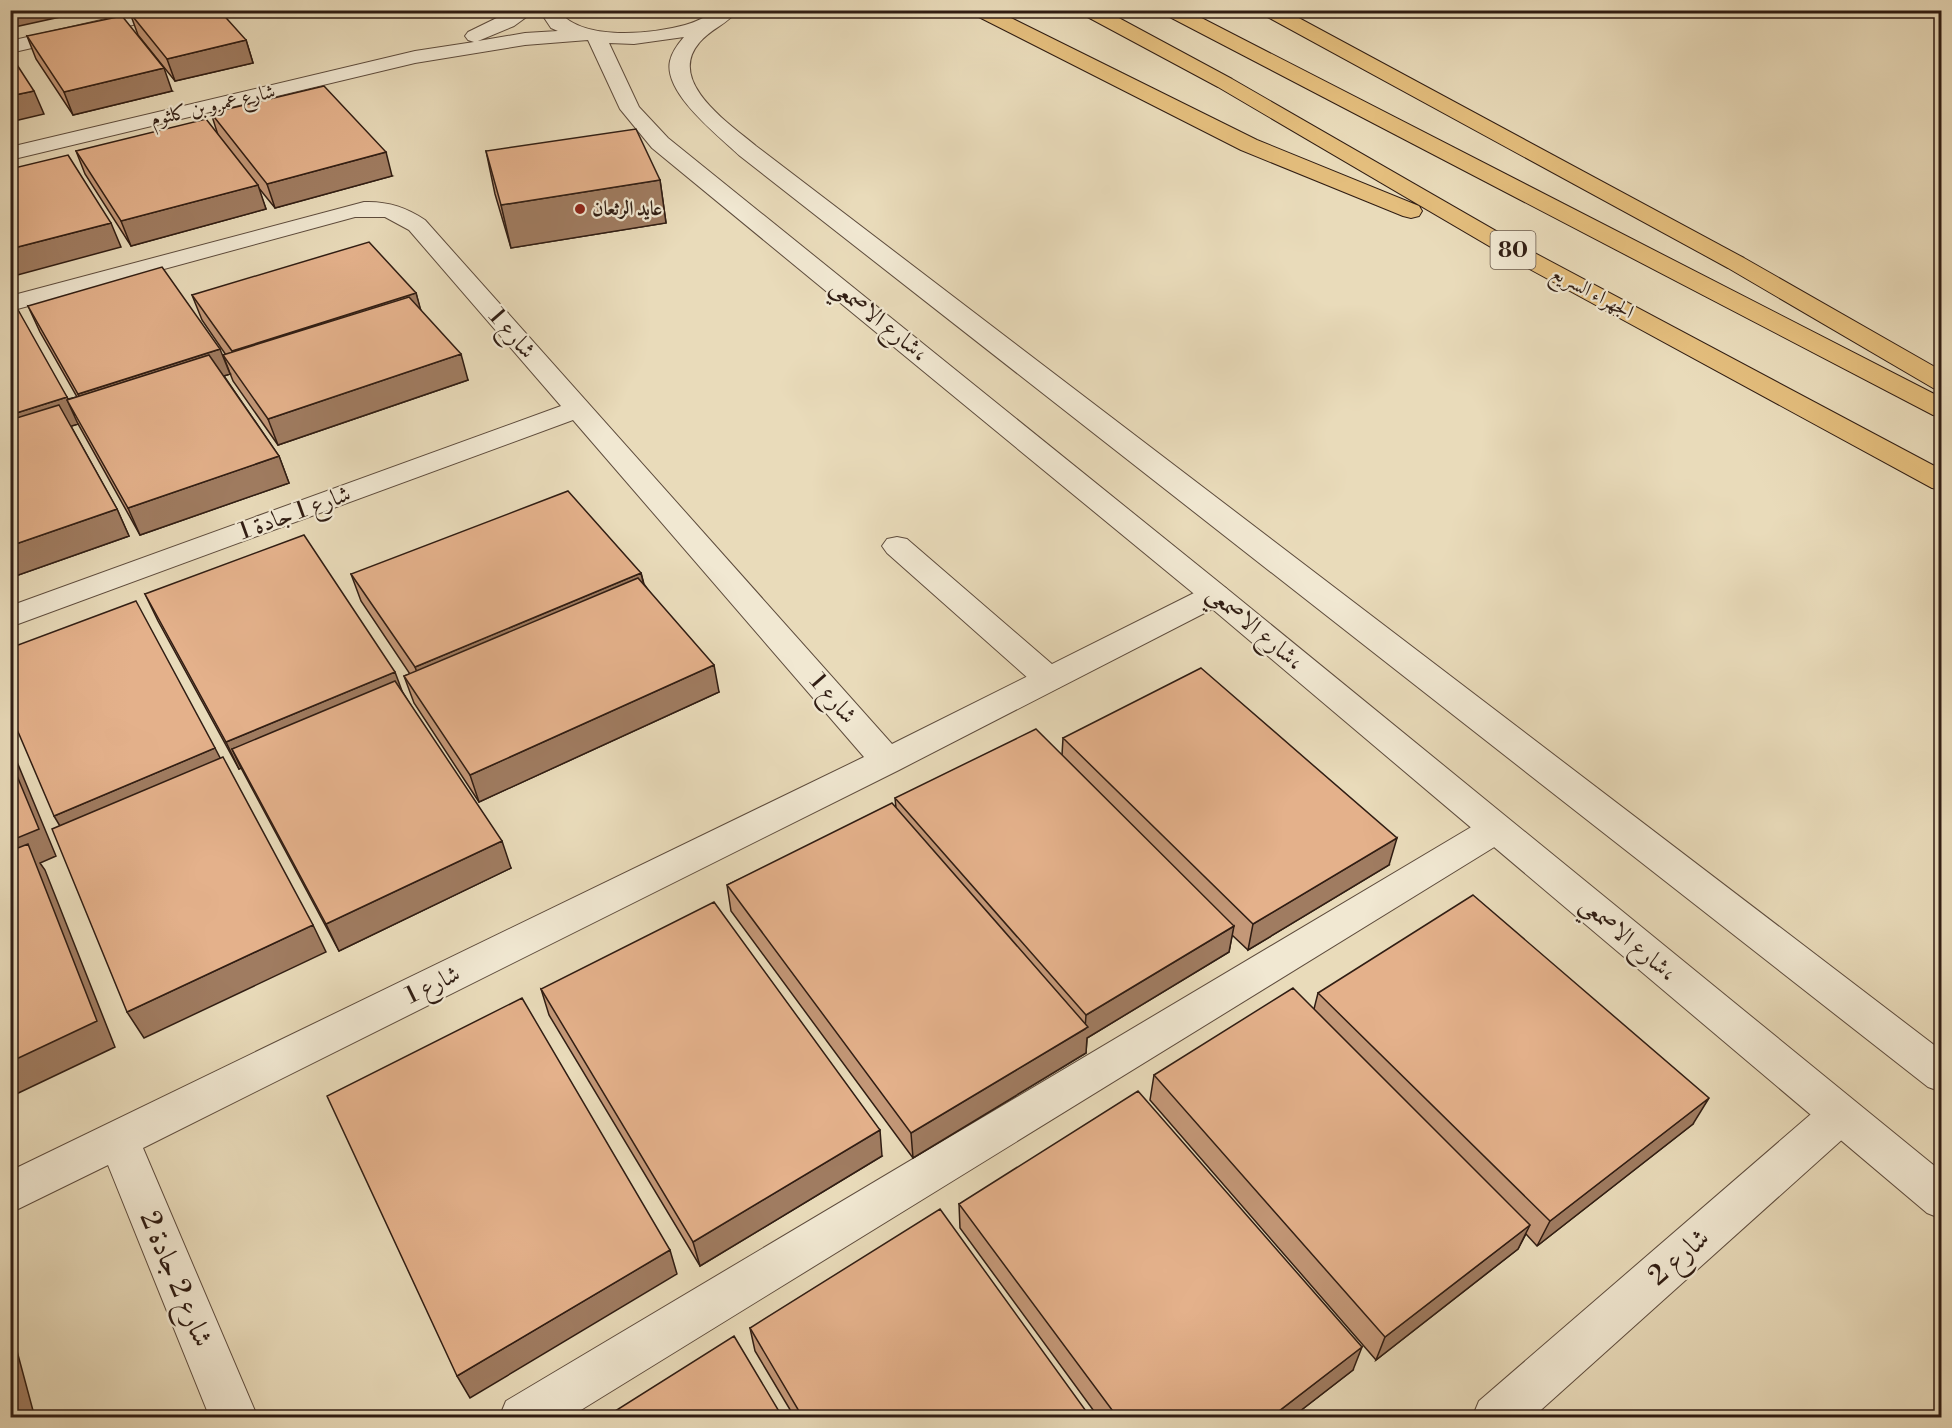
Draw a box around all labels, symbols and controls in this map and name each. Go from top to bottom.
street label: شارع عمرو بن كلثوم [148,79,279,136]
place label: عايد الرثعان [592,197,662,222]
marker: عايد الرثعان [573,202,587,216]
road number: 80 [1490,231,1536,269]
street label: الجهراء السريع [1544,261,1638,329]
street label: شارع الاصمعي، [820,272,934,373]
street label: شارع 1 [479,303,542,368]
street label: شارع 1 جادة 1 [235,479,356,551]
street label: شارع الاصمعي، [1197,579,1309,682]
street label: شارع 1 [800,668,863,733]
street label: شارع الاصمعي، [1570,890,1682,993]
street label: شارع 1 [401,959,467,1015]
street label: شارع 2 جادة 2 [127,1206,220,1354]
street label: شارع 2 [1641,1221,1720,1297]

